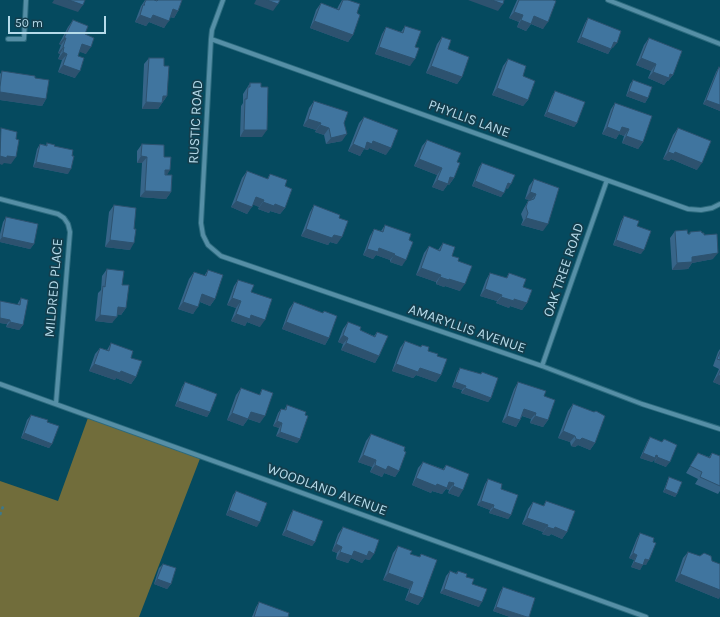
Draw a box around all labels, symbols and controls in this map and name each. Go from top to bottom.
scale bar [10,8,108,34]
text: 50 m [15,16,43,30]
street label: RUSTIC ROAD [185,80,207,164]
street label: PHYLLIS LANE [426,96,512,142]
street label: OAK TREE ROAD [540,221,588,319]
street label: MILDRED PLACE [41,238,67,338]
street label: AMARYLLIS AVENUE [406,301,528,357]
street label: WOODLAND AVENUE [265,460,389,520]

